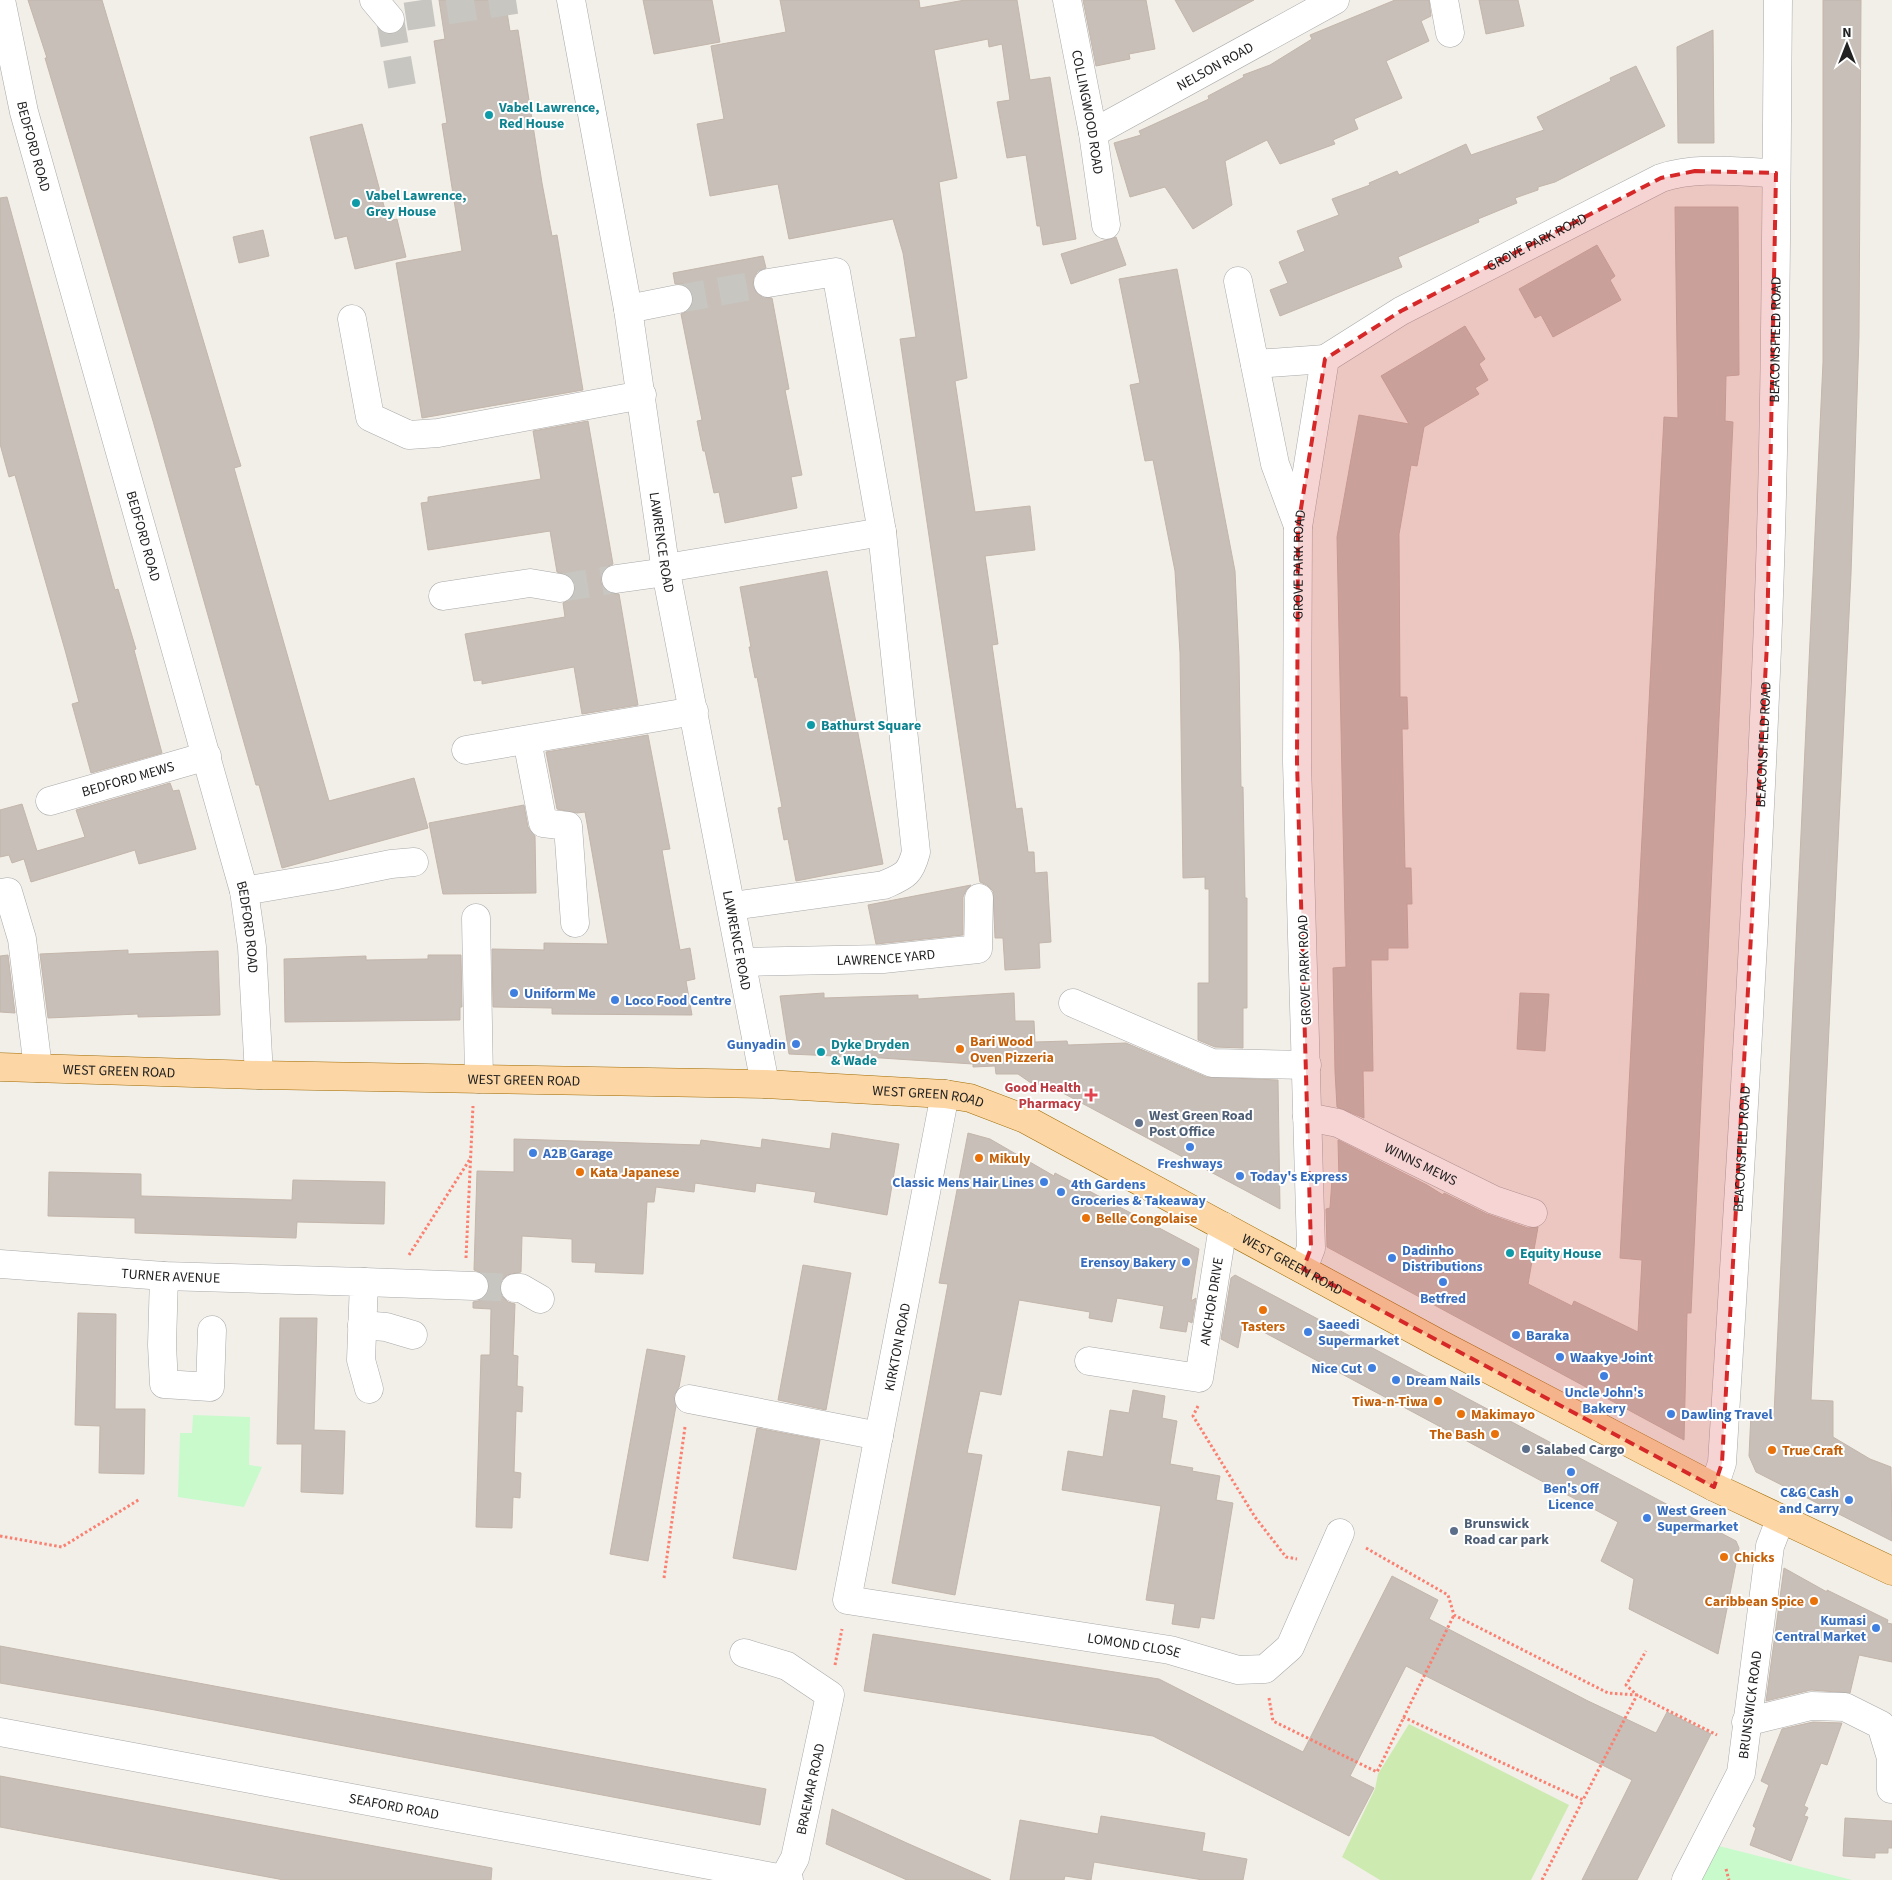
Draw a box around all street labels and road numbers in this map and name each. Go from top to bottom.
street label: NELSON ROAD [1173,38,1257,96]
street label: COLLINGWOOD ROAD [1066,48,1108,176]
street label: BEDFORD ROAD [11,100,55,194]
street label: GROVE PARK ROAD [1483,209,1591,277]
street label: BEACONSFIELD ROAD [1765,277,1787,403]
street label: BEDFORD ROAD [121,489,165,584]
street label: LAWRENCE ROAD [644,491,679,594]
street label: GROVE PARK ROAD [1289,508,1312,620]
street label: BEACONSFIELD ROAD [1751,681,1777,808]
street label: BEDFORD MEWS [79,757,177,802]
street label: BEDFORD ROAD [231,879,262,974]
street label: LAWRENCE ROAD [717,889,756,992]
street label: GROVE PARK ROAD [1293,915,1317,1025]
street label: LAWRENCE YARD [836,945,936,971]
street label: WEST GREEN ROAD [62,1060,175,1083]
street label: WEST GREEN ROAD [467,1070,580,1092]
street label: WEST GREEN ROAD [872,1081,987,1113]
street label: BEACONSFIELD ROAD [1729,1085,1756,1213]
street label: WINNS MEWS [1381,1138,1460,1191]
street label: WEST GREEN ROAD [1238,1229,1346,1301]
street label: ANCHOR DRIVE [1195,1256,1229,1347]
street label: TURNER AVENUE [120,1264,220,1289]
street label: KIRKTON ROAD [880,1301,916,1393]
street label: LOMOND CLOSE [1086,1628,1183,1664]
street label: BRUNSWICK ROAD [1734,1650,1768,1760]
street label: BRAEMAR ROAD [792,1742,830,1837]
street label: SEAFORD ROAD [347,1789,441,1825]

